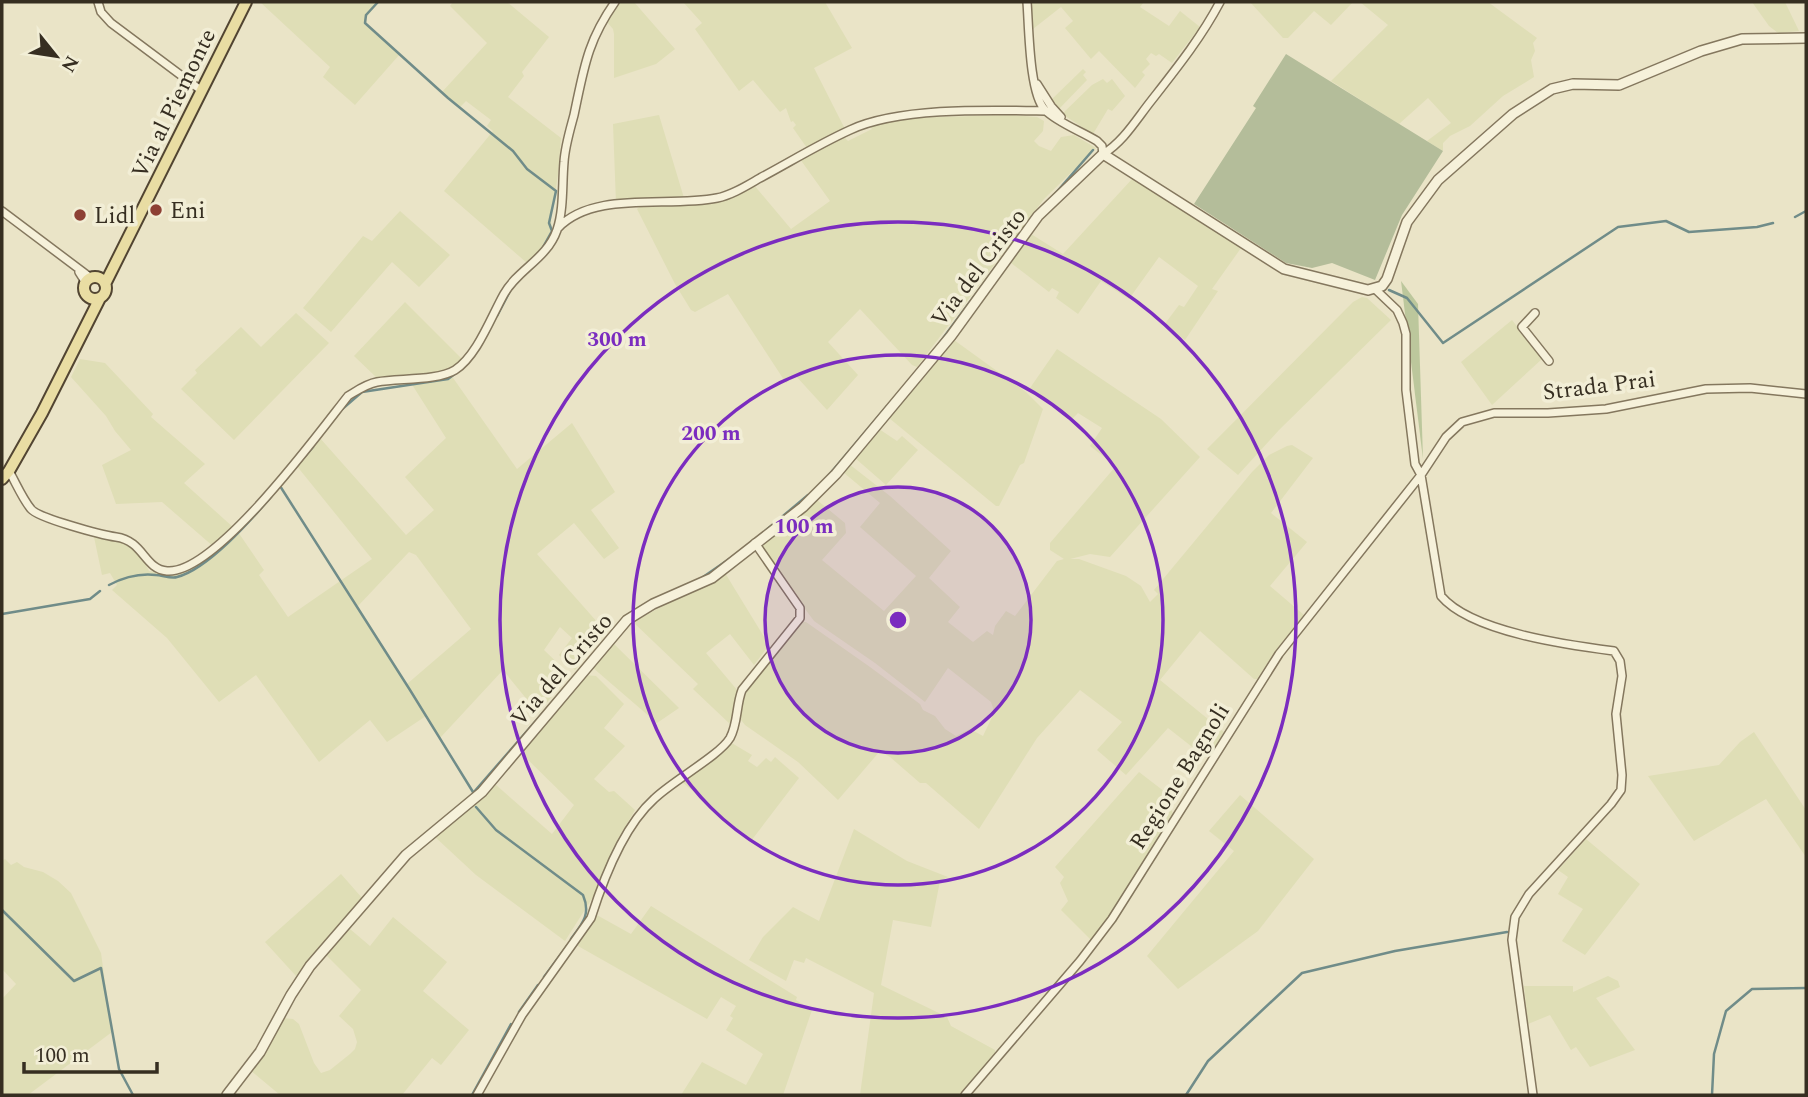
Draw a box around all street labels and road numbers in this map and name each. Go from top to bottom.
street label: Via al Piemonte [123,23,226,184]
street label: Via del Cristo [923,201,1036,335]
street label: Strada Prai [1541,362,1658,411]
street label: Via del Cristo [503,605,622,735]
street label: Regione Bagnoli [1121,697,1239,857]

